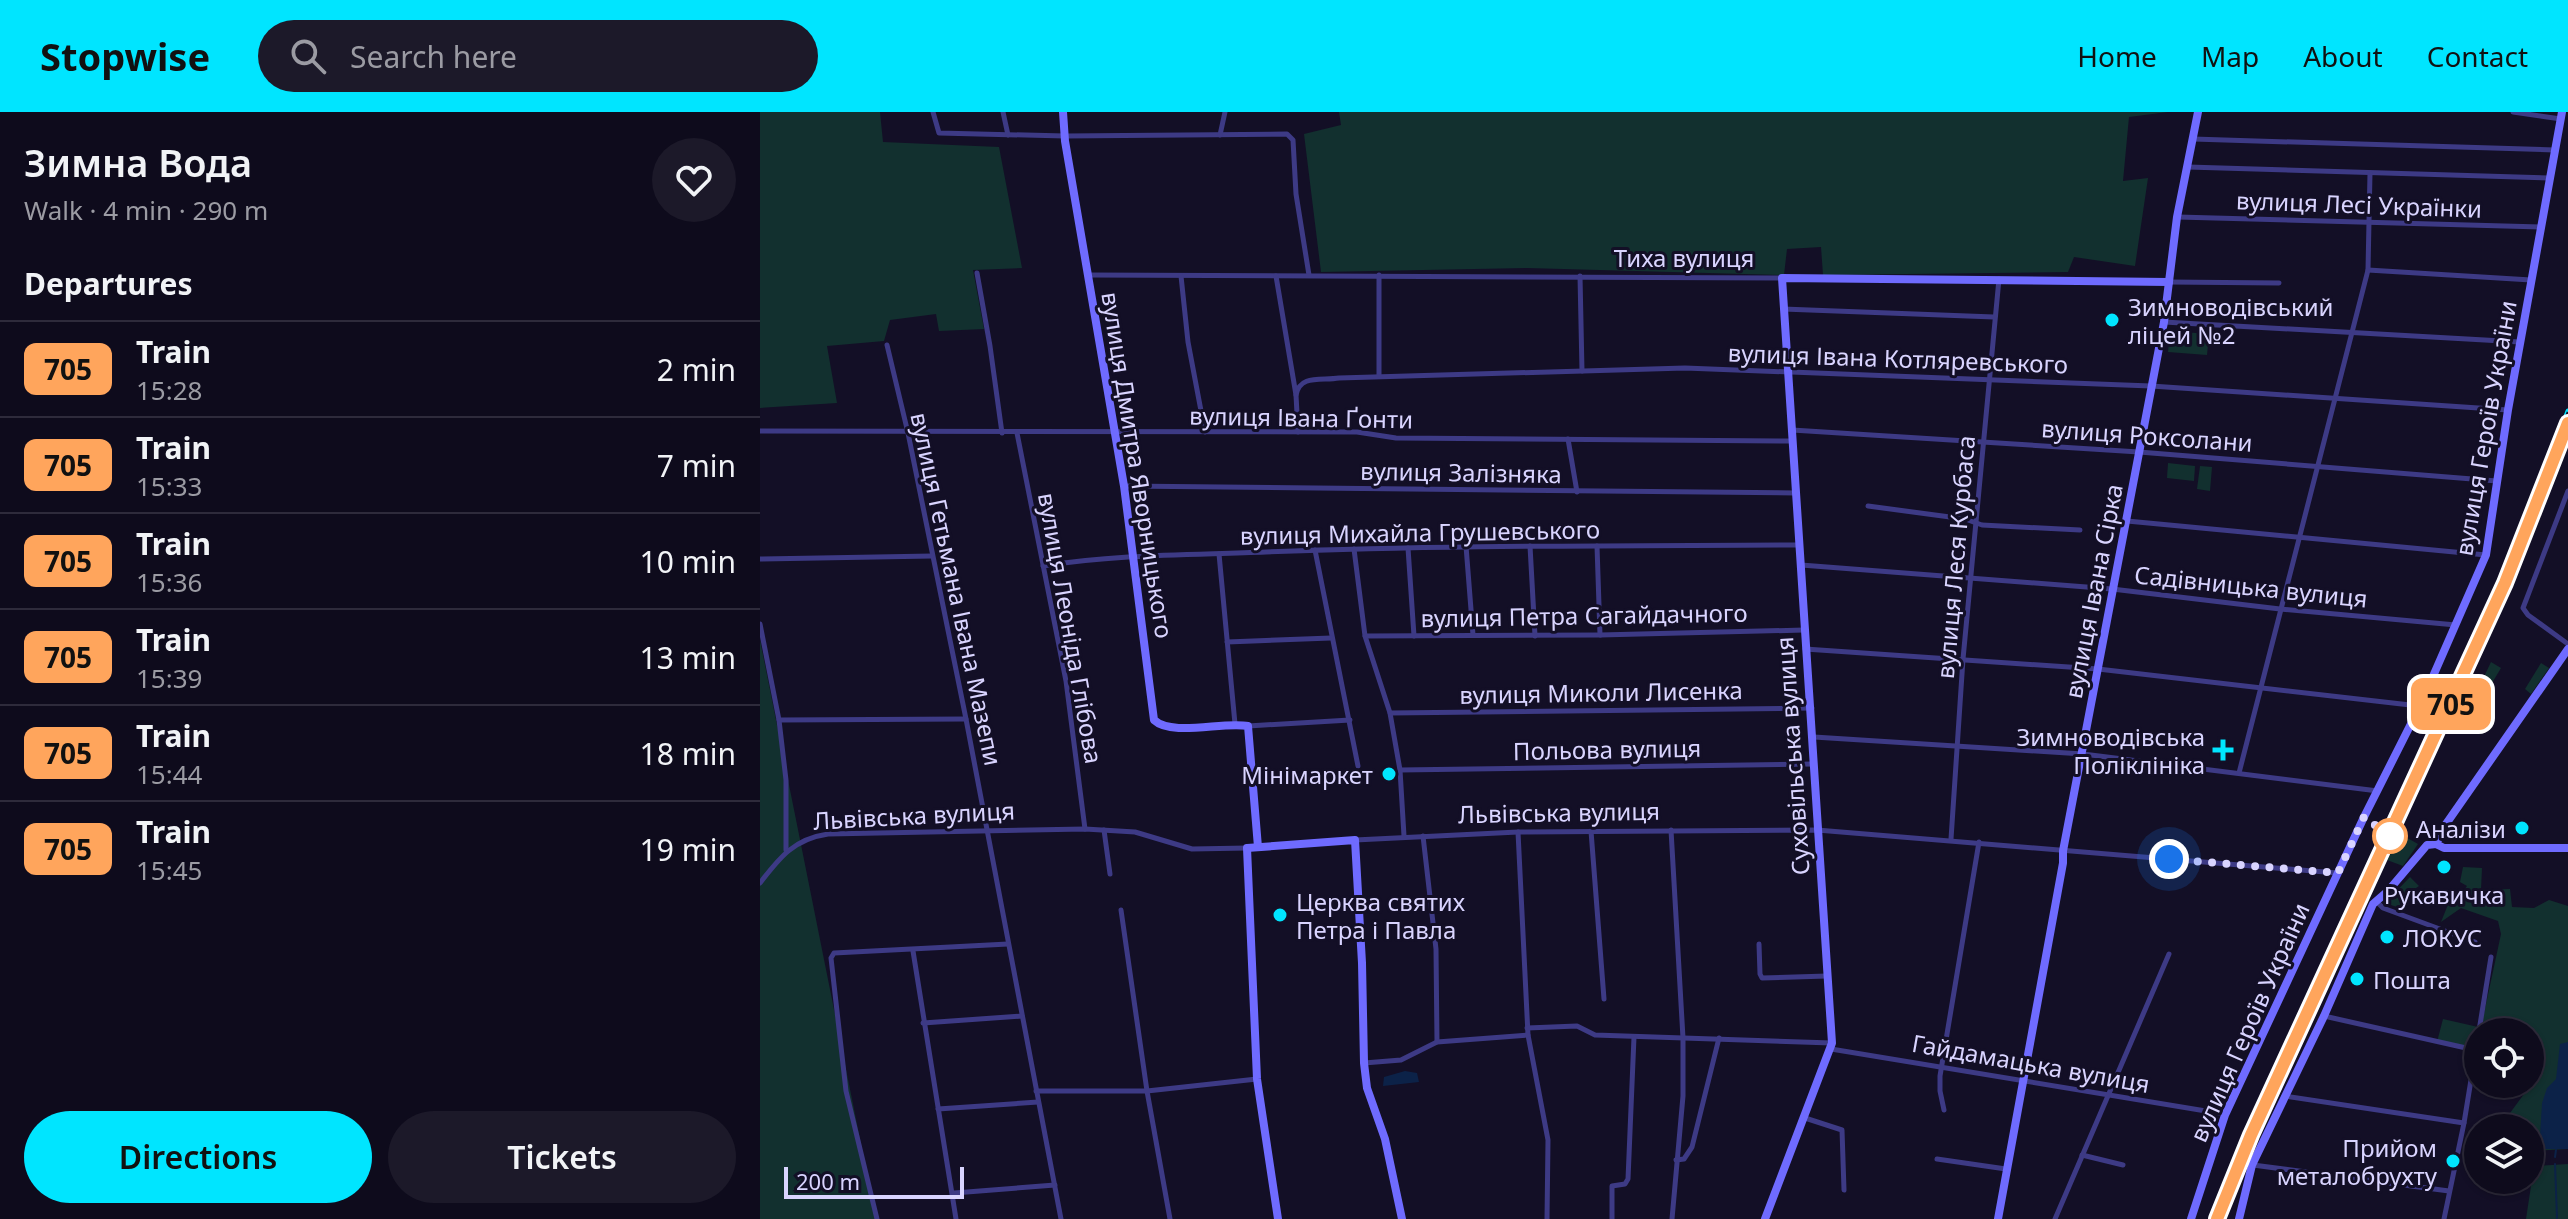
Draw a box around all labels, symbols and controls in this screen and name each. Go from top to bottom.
search box [258,20,818,92]
text: Stopwise [40,30,210,82]
icon: search [286,34,330,78]
text: Search here [350,36,517,77]
text: Home [2077,37,2157,75]
text: Map [2201,37,2259,75]
text: About [2303,37,2383,75]
text: Contact [2427,37,2528,75]
text: Зимна Вода [24,136,252,188]
button: heart [652,138,736,222]
street label: вулиця Лесі Українки [2235,183,2483,225]
text: Walk · 4 min · 290 m [24,192,268,228]
street label: Тиха вулиця [1614,241,1754,274]
text: Departures [24,263,193,304]
street label: вулиця Дмитра Яворницького [1094,289,1182,641]
place label: Зимноводівський ліцей №2 [2128,290,2334,351]
street label: вулиця Героїв України [2446,298,2524,558]
marker: Зимноводівський ліцей №2 [2103,311,2121,329]
text: Train [136,331,211,372]
street label: вулиця Івана Котляревського [1727,336,2069,380]
text: 2 min [657,349,736,390]
text: 705 [44,350,92,388]
text: 15:28 [136,372,202,408]
street label: вулиця Івана Ґонти [1189,399,1413,435]
street label: вулиця Гетьмана Івана Мазепи [903,409,1011,769]
street label: вулиця Роксолани [2040,411,2254,459]
text: Train [136,427,211,468]
street label: вулиця Леся Курбаса [1928,434,1982,680]
text: 7 min [657,445,736,486]
text: 705 [44,446,92,484]
street label: вулиця Залізняка [1360,454,1562,490]
text: 15:33 [136,468,202,504]
street label: вулиця Івана Сірка [2056,481,2130,701]
street label: вулиця Леоніда Глібова [1031,490,1111,766]
street label: вулиця Михайла Грушевського [1240,512,1600,552]
text: Train [136,523,211,564]
text: 10 min [640,541,736,582]
text: 705 [44,542,92,580]
street label: Садівницька вулиця [2133,557,2369,615]
text: 15:36 [136,564,202,600]
street label: вулиця Петра Сагайдачного [1420,596,1748,634]
text: Train [136,619,211,660]
street label: Суховільська вулиця [1767,636,1817,876]
text: 13 min [640,637,736,678]
text: 705 [44,638,92,676]
text: 15:39 [136,660,202,696]
street label: вулиця Миколи Лисенка [1459,673,1743,711]
line badge: 705 [2405,678,2497,730]
text: 705 [2427,685,2475,723]
text: Train [136,715,211,756]
place label: Зимноводівська Поліклініка [2016,720,2205,781]
street label: Польова вулиця [1513,731,1701,767]
text: 18 min [640,733,736,774]
text: 705 [44,734,92,772]
marker: Зимноводівська Поліклініка [2212,739,2234,761]
text: 15:44 [136,756,202,792]
place label: Мінімаркет [1241,758,1373,791]
marker: Мінімаркет [1380,765,1398,783]
street label: Львівська вулиця [812,793,1016,837]
street label: Львівська вулиця [1458,794,1660,830]
text: Train [136,811,211,852]
place label: Аналізи [2416,812,2506,845]
unlabelled marker [2373,819,2407,853]
marker: Аналізи [2513,819,2531,837]
text: 19 min [640,829,736,870]
text: 705 [44,830,92,868]
your location [2149,839,2189,879]
text: 15:45 [136,852,202,888]
marker: Рукавичка [2435,858,2453,876]
place label: Рукавичка [2384,878,2504,911]
place label: Церква святих Петра і Павла [1296,885,1466,946]
street label: вулиця Героїв України [2181,897,2317,1147]
marker: Церква святих Петра і Павла [1271,906,1289,924]
place label: ЛОКУС [2403,921,2482,954]
marker: ЛОКУС [2378,928,2396,946]
place label: Пошта [2373,963,2451,996]
marker: Пошта [2348,970,2366,988]
map controls [2464,1018,2544,1194]
button: locate [2464,1018,2544,1098]
street label: Гайдамацька вулиця [1910,1026,2152,1100]
button: Directions [24,1111,372,1203]
button: Tickets [388,1111,736,1203]
button: layers [2464,1114,2544,1194]
place label: Прийом металобрухту [2277,1131,2438,1192]
marker: Прийом металобрухту [2444,1152,2462,1170]
scale bar [784,1163,964,1199]
text: 200 m [796,1166,860,1196]

